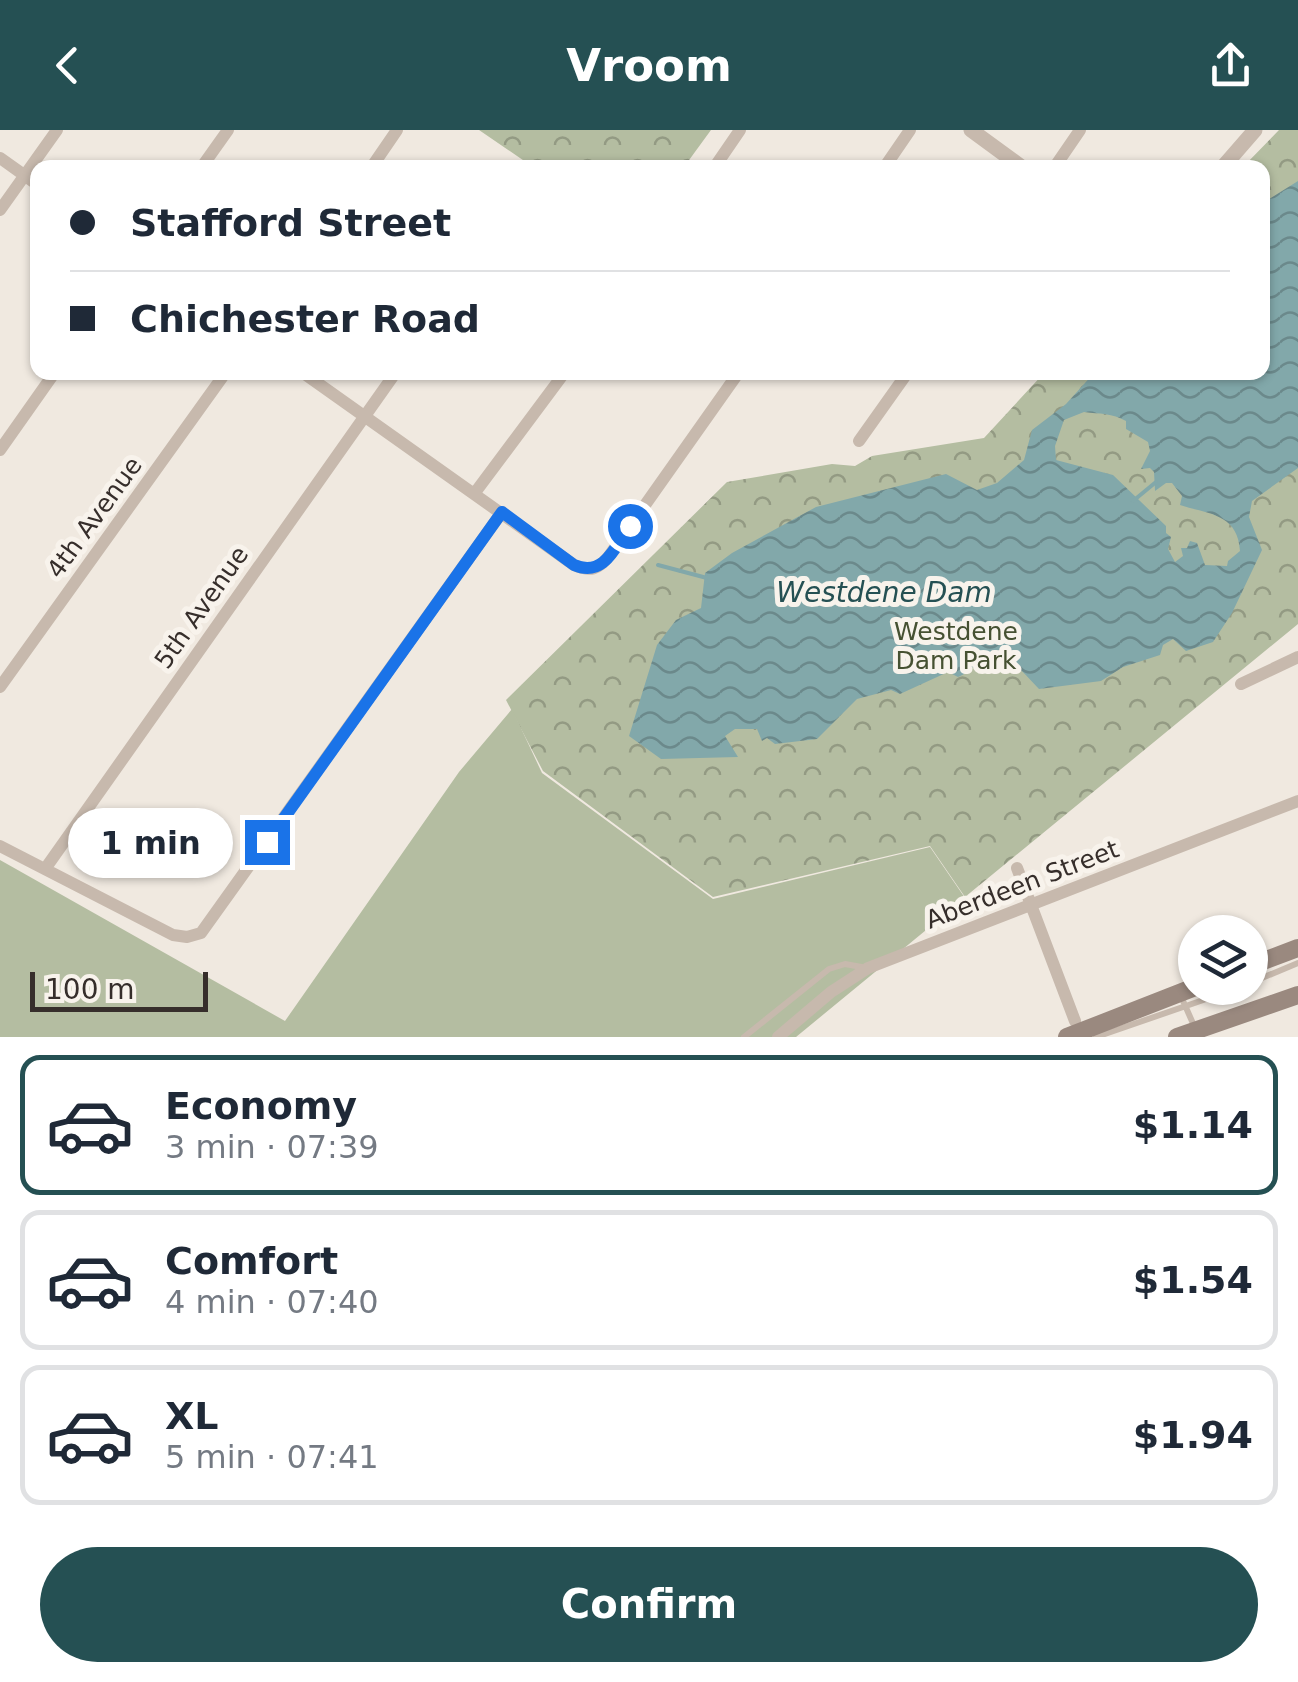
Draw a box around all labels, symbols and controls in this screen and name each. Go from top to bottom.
icon: back [40,38,95,93]
icon: share [1203,38,1258,93]
text: Vroom [566,39,732,92]
text: Stafford Street [130,201,451,245]
text: Chichester Road [130,297,480,341]
street label: 4th Avenue [41,451,148,583]
route start [608,504,653,549]
street label: 5th Avenue [149,541,254,674]
water label: Westdene Dam [776,576,992,609]
park label: Westdene Dam Park [894,617,1018,675]
callout: 1 min [67,807,232,877]
route end [245,820,290,865]
text: 1 min [100,824,201,862]
street label: Aberdeen Street [921,834,1123,935]
map controls [1178,915,1268,1005]
button: layers [1178,915,1268,1005]
scale bar [30,967,208,1011]
text: 100 m [45,973,135,1006]
icon: car [45,1080,135,1170]
text: Economy [165,1084,357,1128]
text: $1.14 [1133,1103,1253,1147]
text: 3 min · 07:39 [165,1128,379,1166]
icon: car [45,1235,135,1325]
text: Comfort [165,1239,338,1283]
text: $1.54 [1133,1258,1253,1302]
text: 4 min · 07:40 [165,1283,379,1321]
icon: car [45,1390,135,1480]
text: XL [165,1394,219,1438]
text: $1.94 [1133,1413,1253,1457]
text: 5 min · 07:41 [165,1438,379,1476]
button: Confirm [40,1547,1258,1662]

